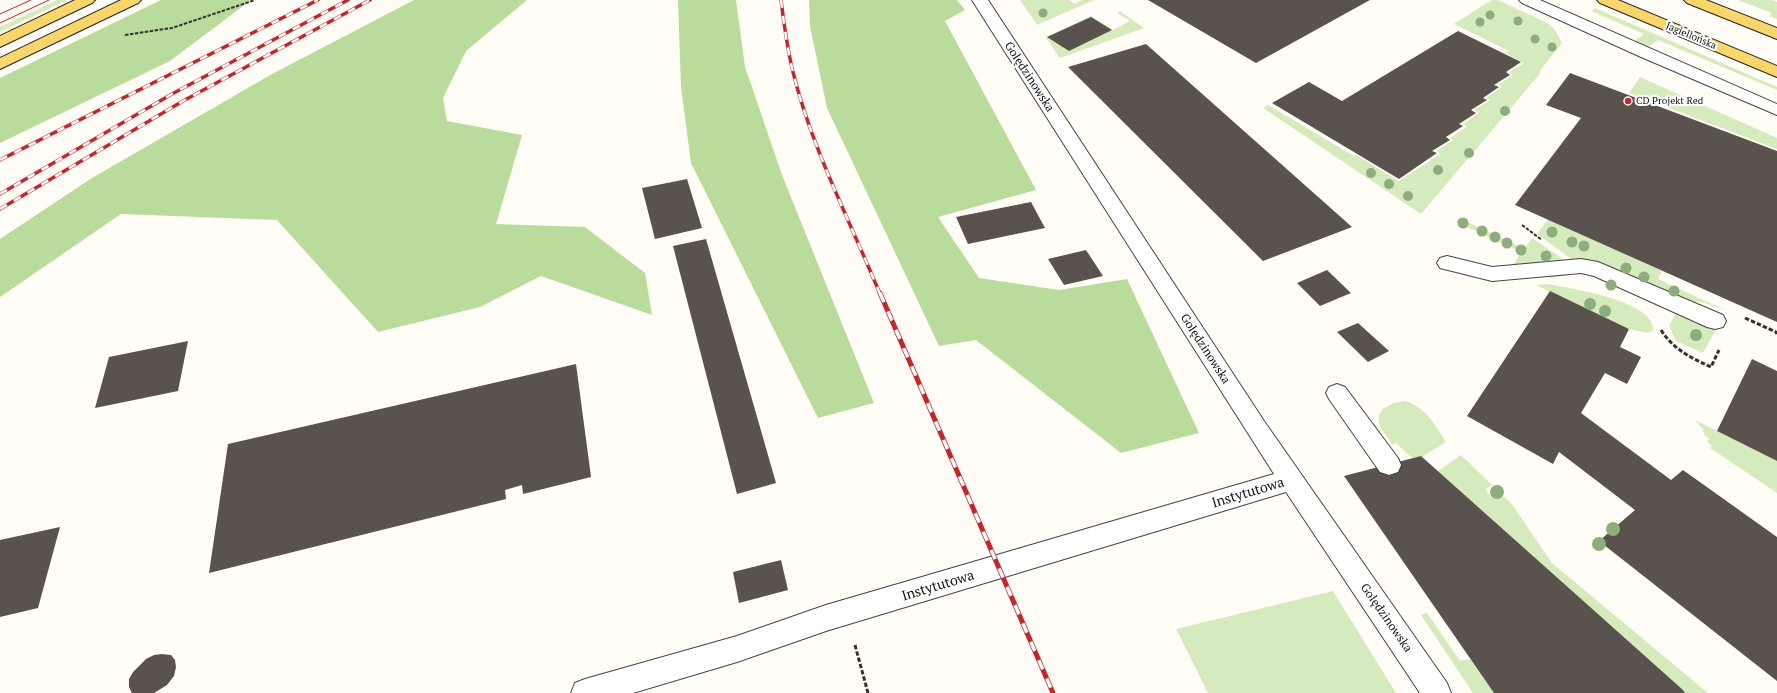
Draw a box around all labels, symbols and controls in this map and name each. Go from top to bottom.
street label: Jagiellońska [1664,20,1718,52]
street label: Golędzinowska [1001,39,1057,115]
place label: CD Projekt Red [1636,95,1703,107]
marker: CD Projekt Red [1623,96,1633,106]
street label: Golędzinowska [1177,311,1233,387]
street label: Instytutowa [1210,474,1286,512]
street label: Instytutowa [900,567,976,605]
street label: Golędzinowska [1357,581,1415,655]

